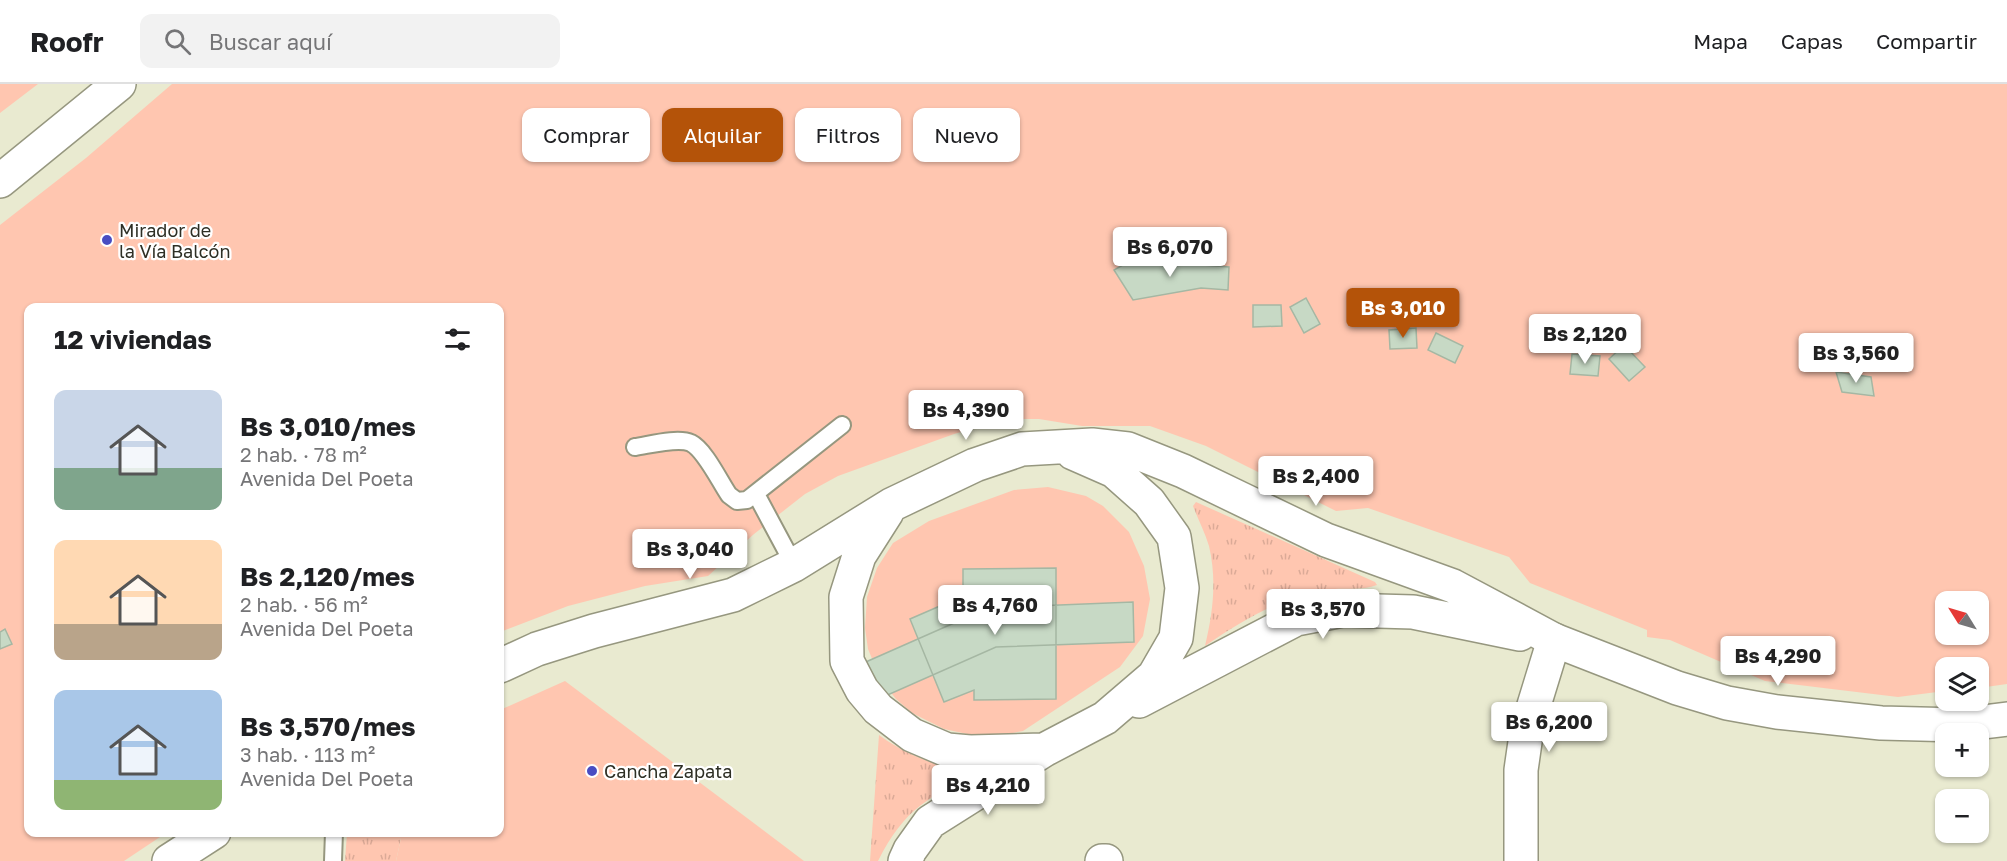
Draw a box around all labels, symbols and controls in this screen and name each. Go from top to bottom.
search box [140,14,560,68]
text: Roofr [30,25,104,58]
icon: search [161,25,194,58]
text: Buscar aquí [209,28,332,55]
text: Mapa [1693,28,1748,54]
text: Capas [1781,28,1843,54]
text: Compartir [1876,28,1977,54]
chip: Comprar [522,108,650,162]
chip: Alquilar [662,108,783,162]
chip: Filtros [795,108,901,162]
chip: Nuevo [913,108,1020,162]
place label: Mirador de la Vía Balcón [119,219,230,262]
pin: Bs 6,070 [1108,227,1232,278]
marker: Mirador de la Vía Balcón [100,233,114,247]
text: Bs 6,070 [1127,234,1213,258]
pin: Bs 3,010 [1341,288,1465,339]
text: Bs 3,010 [1360,295,1446,319]
pin: Bs 2,120 [1523,314,1647,365]
text: Bs 2,120 [1543,321,1627,345]
icon: filters [441,323,474,356]
text: 12 viviendas [54,324,212,355]
pin: Bs 3,560 [1794,333,1918,384]
text: Bs 3,560 [1813,340,1899,364]
pin: Bs 4,390 [904,390,1028,441]
text: Bs 4,390 [922,397,1010,421]
text: Bs 3,010/mes [240,411,416,442]
icon: home [102,414,174,486]
text: 2 hab. · 78 m² [240,442,367,466]
pin: Bs 2,400 [1254,456,1378,507]
text: Bs 2,400 [1272,463,1360,487]
text: Avenida Del Poeta [240,466,414,490]
pin: Bs 3,040 [628,529,752,580]
text: Bs 3,040 [646,536,734,560]
text: Bs 2,120/mes [240,561,415,592]
icon: home [102,564,174,636]
pin: Bs 4,760 [933,585,1057,636]
pin: Bs 3,570 [1261,589,1385,640]
north arrow [1935,591,1989,645]
map controls [1935,591,1989,843]
text: 2 hab. · 56 m² [240,592,368,616]
text: Bs 4,760 [952,592,1038,616]
text: Bs 3,570 [1281,596,1366,620]
text: Avenida Del Poeta [240,616,414,640]
pin: Bs 4,290 [1716,636,1840,687]
text: Bs 4,290 [1734,643,1822,667]
button: layers [1935,657,1989,711]
pin: Bs 6,200 [1487,702,1611,753]
text: Bs 6,200 [1505,709,1593,733]
text: Bs 3,570/mes [240,711,416,742]
icon: home [102,714,174,786]
button: + [1935,723,1989,777]
text: 3 hab. · 113 m² [240,742,375,766]
place label: Cancha Zapata [604,760,732,782]
marker: Cancha Zapata [585,764,599,778]
pin: Bs 4,210 [926,765,1050,816]
text: Avenida Del Poeta [240,766,414,790]
text: Bs 4,210 [946,772,1030,796]
button: − [1935,789,1989,843]

